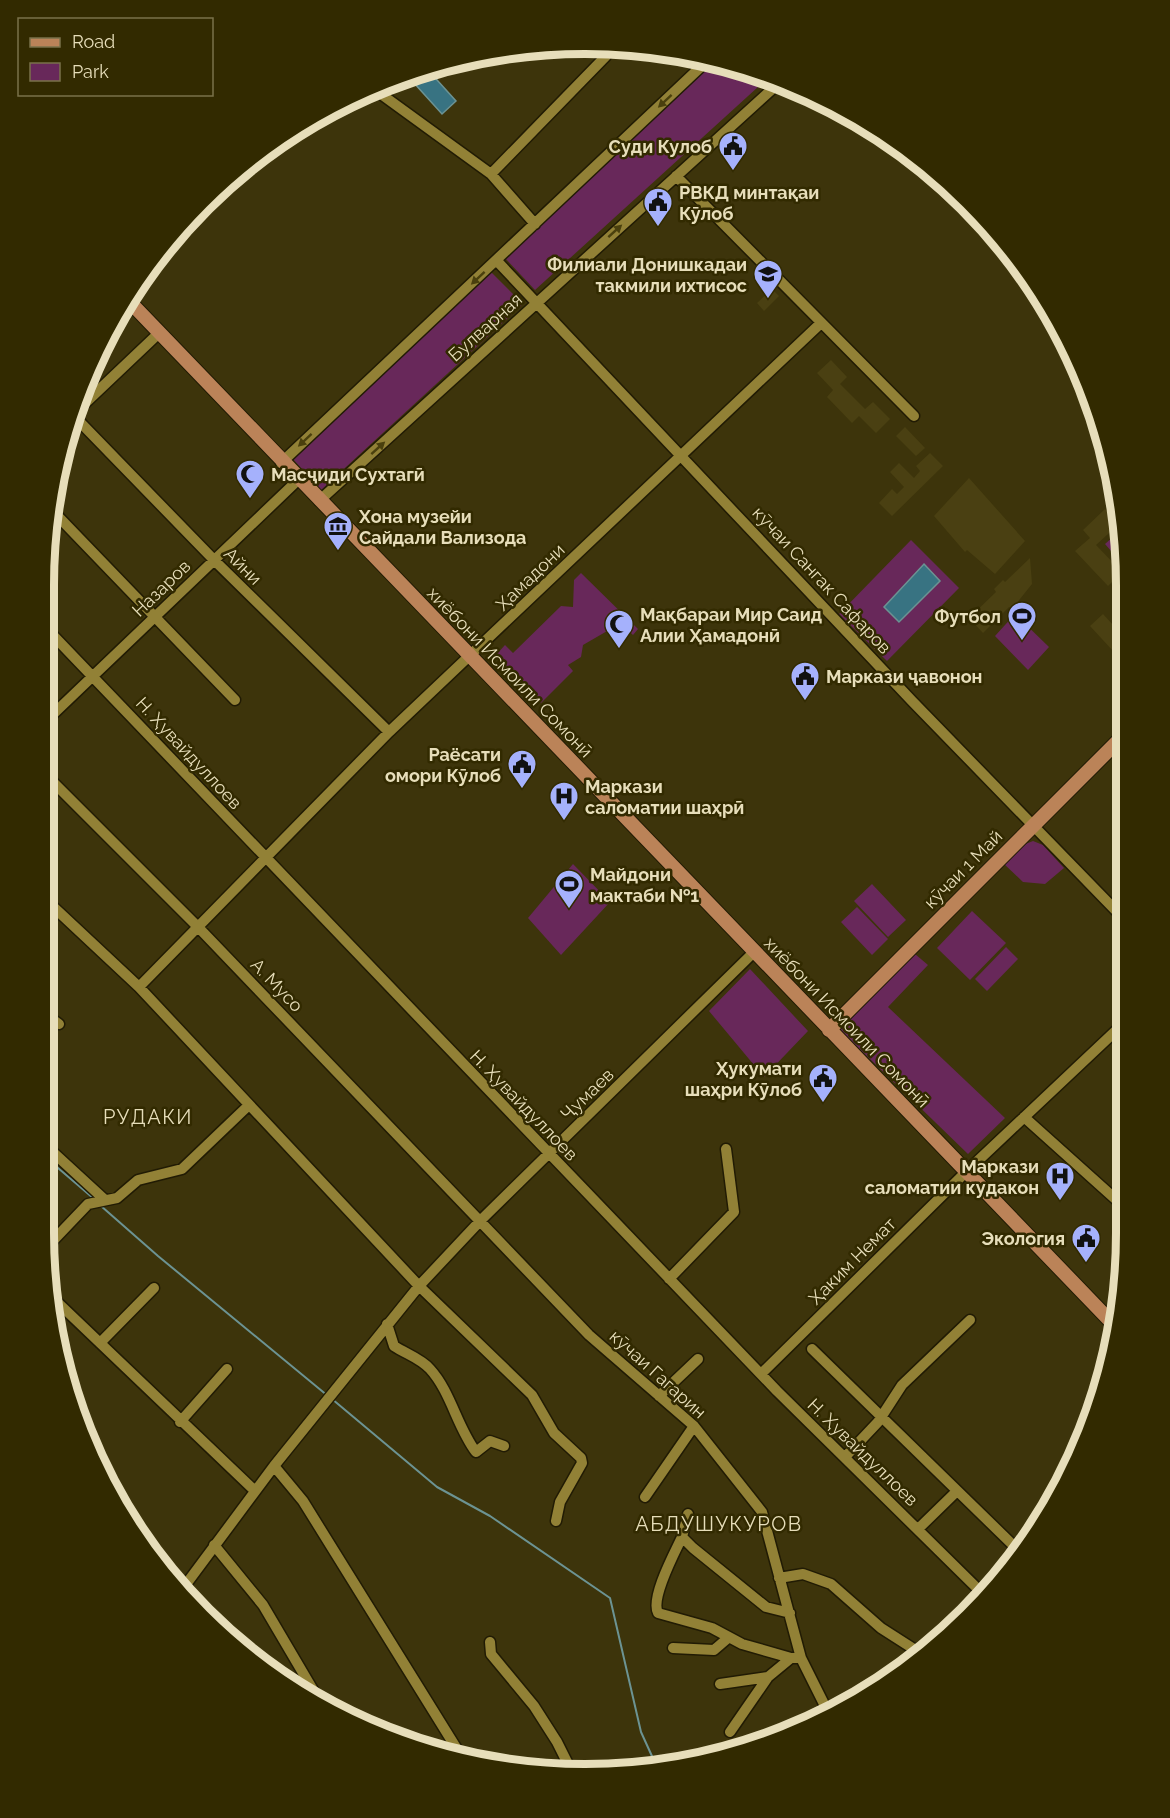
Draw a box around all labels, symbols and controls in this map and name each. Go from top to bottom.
legend [18,18,213,96]
text: Road [72,31,115,52]
text: Park [72,61,109,82]
one-way arrow [659,93,673,107]
public building icon: Суди Кулоб [717,130,749,172]
place label: Суди Кулоб [609,136,712,157]
place label: РВКД минтақаи Кӯлоб [679,182,819,224]
public building icon: РВКД минтақаи Кӯлоб [642,186,674,228]
one-way arrow [607,225,622,238]
place label: Филиали Донишкадаи такмили ихтисос [547,254,747,296]
school or university icon: Филиали Донишкадаи такмили ихтисос [752,258,784,300]
one-way arrow [471,271,486,284]
street label: Булварная [444,288,526,366]
one-way arrow [298,433,313,446]
one-way arrow [370,441,385,455]
mosque icon: Масҷиди Сухтагӣ [234,458,266,500]
place label: Масҷиди Сухтагӣ [271,464,425,485]
street label: кӯчаи Сангак Сафаров [748,502,896,658]
place label: Хона музейи Сайдали Вализода [358,506,526,548]
museum icon: Хона музейи Сайдали Вализода [322,510,354,552]
street label: Ҳамадони [491,539,569,615]
street label: Айни [220,543,266,589]
street label: Назаров [128,555,194,621]
street label: хиёбони Исмоили Сомонӣ [423,583,597,761]
sports icon: Футбол [1006,600,1038,642]
place label: Мақбараи Мир Саид Алии Ҳамадонӣ [640,604,822,646]
place label: Футбол [935,606,1001,627]
mosque icon: Мақбараи Мир Саид Алии Ҳамадонӣ [603,608,635,650]
public building icon: Маркази ҷавонон [789,660,821,702]
place label: Маркази ҷавонон [826,666,982,687]
street label: Н. Ҳувайдуллоев [132,693,246,813]
place label: Раёсати омори Кӯлоб [385,744,501,786]
public building icon: Раёсати омори Кӯлоб [506,748,538,790]
place label: Маркази саломатии шаҳрӣ [585,776,744,818]
hospital icon: Маркази саломатии шаҳрӣ [548,780,580,822]
street label: кӯчаи 1 Май [920,826,1006,912]
place label: Майдони мактаби №1 [590,864,699,906]
sports icon: Майдони мактаби №1 [553,868,585,910]
street label: хиёбони Исмоили Сомонӣ [760,933,934,1111]
street label: А. Мусо [247,954,308,1016]
street label: Н. Ҳувайдуллоев [466,1045,582,1165]
place label: Ҳукумати шаҳри Кӯлоб [685,1058,802,1100]
public building icon: Ҳукумати шаҳри Кӯлоб [807,1062,839,1104]
street label: Ҷумаев [556,1064,618,1124]
district label: РУДАКИ [103,1105,193,1129]
place label: Маркази саломатии кудакон [865,1156,1039,1198]
hospital icon: Маркази саломатии кудакон [1044,1160,1076,1202]
street label: Ҳаким Немат [804,1213,900,1309]
public building icon: Экология [1070,1222,1102,1264]
place label: Экология [981,1228,1065,1249]
street label: кӯчаи Гагарин [606,1325,710,1423]
street label: Н. Ҳувайдуллоев [803,1394,923,1510]
district label: АБДУШУКУРОВ [635,1512,803,1536]

